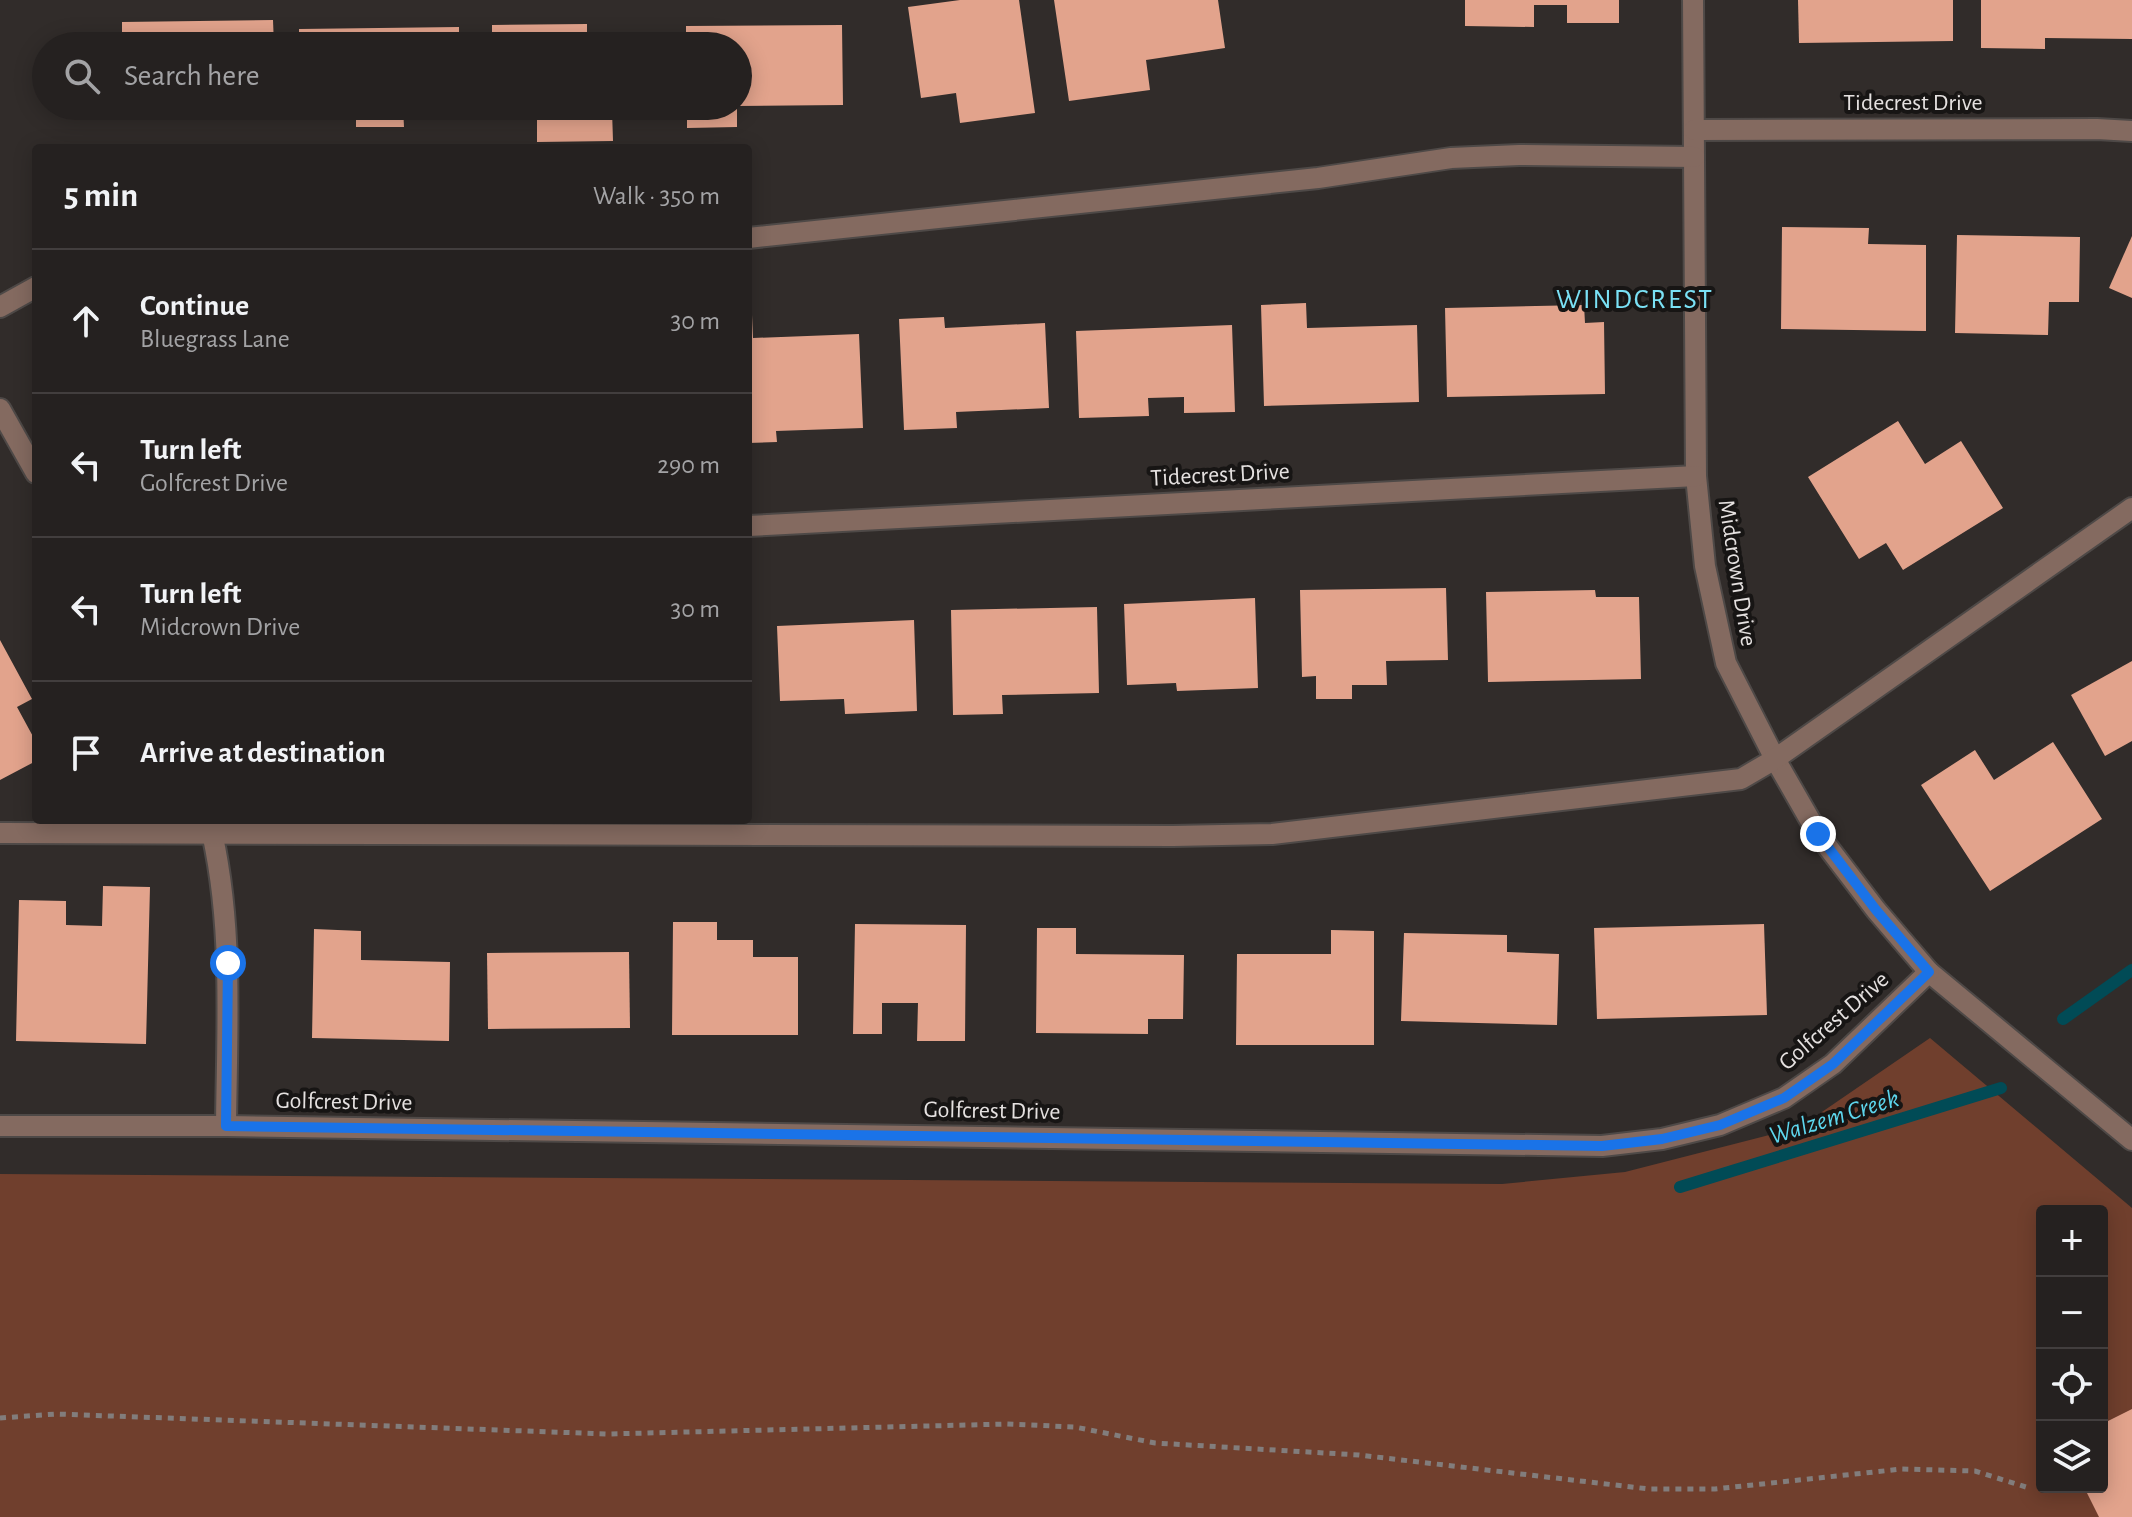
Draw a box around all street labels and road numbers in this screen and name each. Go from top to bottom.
street label: Tidecrest Drive [1843,91,1983,115]
street label: Tidecrest Drive [1150,459,1290,491]
street label: Midcrown Drive [1714,498,1760,648]
street label: Golfcrest Drive [1775,967,1893,1075]
street label: Golfcrest Drive [275,1089,413,1115]
street label: Golfcrest Drive [923,1098,1061,1124]

